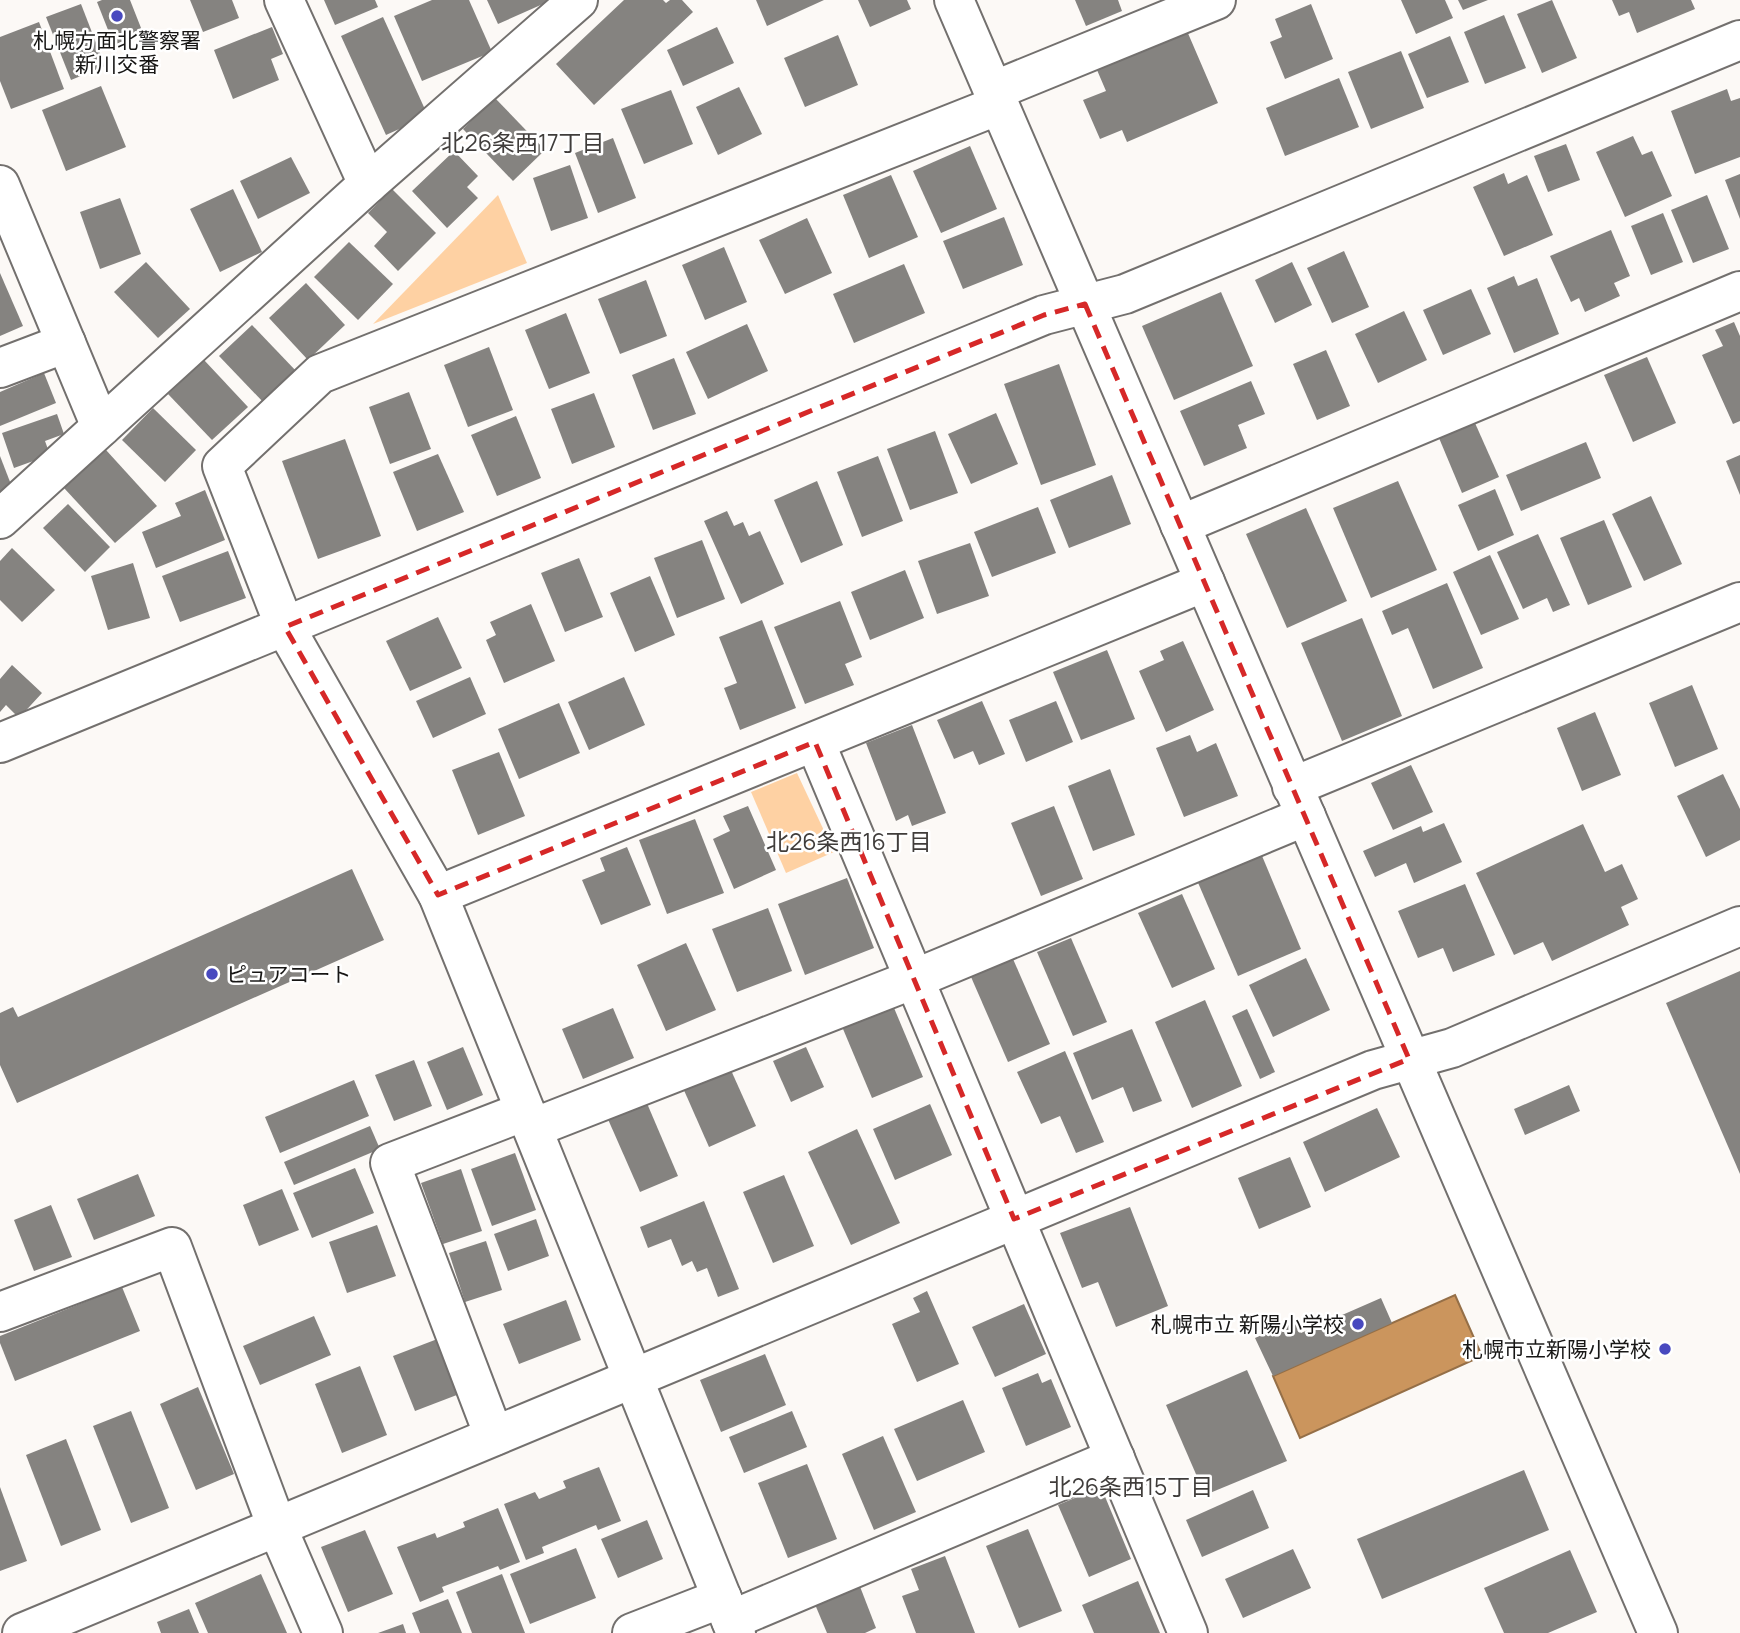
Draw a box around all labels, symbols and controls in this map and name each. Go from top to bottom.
marker: 札幌方面北警察署 新川交番 [109,8,125,24]
place label: 札幌方面北警察署 新川交番 [33,26,201,78]
district label: 北26条西17丁目 [442,126,604,158]
district label: 北26条西16丁目 [766,825,932,857]
place label: ピュアコート [226,960,352,988]
marker: ピュアコート [204,966,220,982]
place label: 札幌市立 新陽小学校 [1151,1310,1344,1338]
marker: 札幌市立 新陽小学校 [1350,1316,1366,1332]
place label: 札幌市立新陽小学校 [1462,1335,1651,1363]
marker: 札幌市立新陽小学校 [1657,1341,1673,1357]
district label: 北26条西15丁目 [1049,1470,1213,1502]

